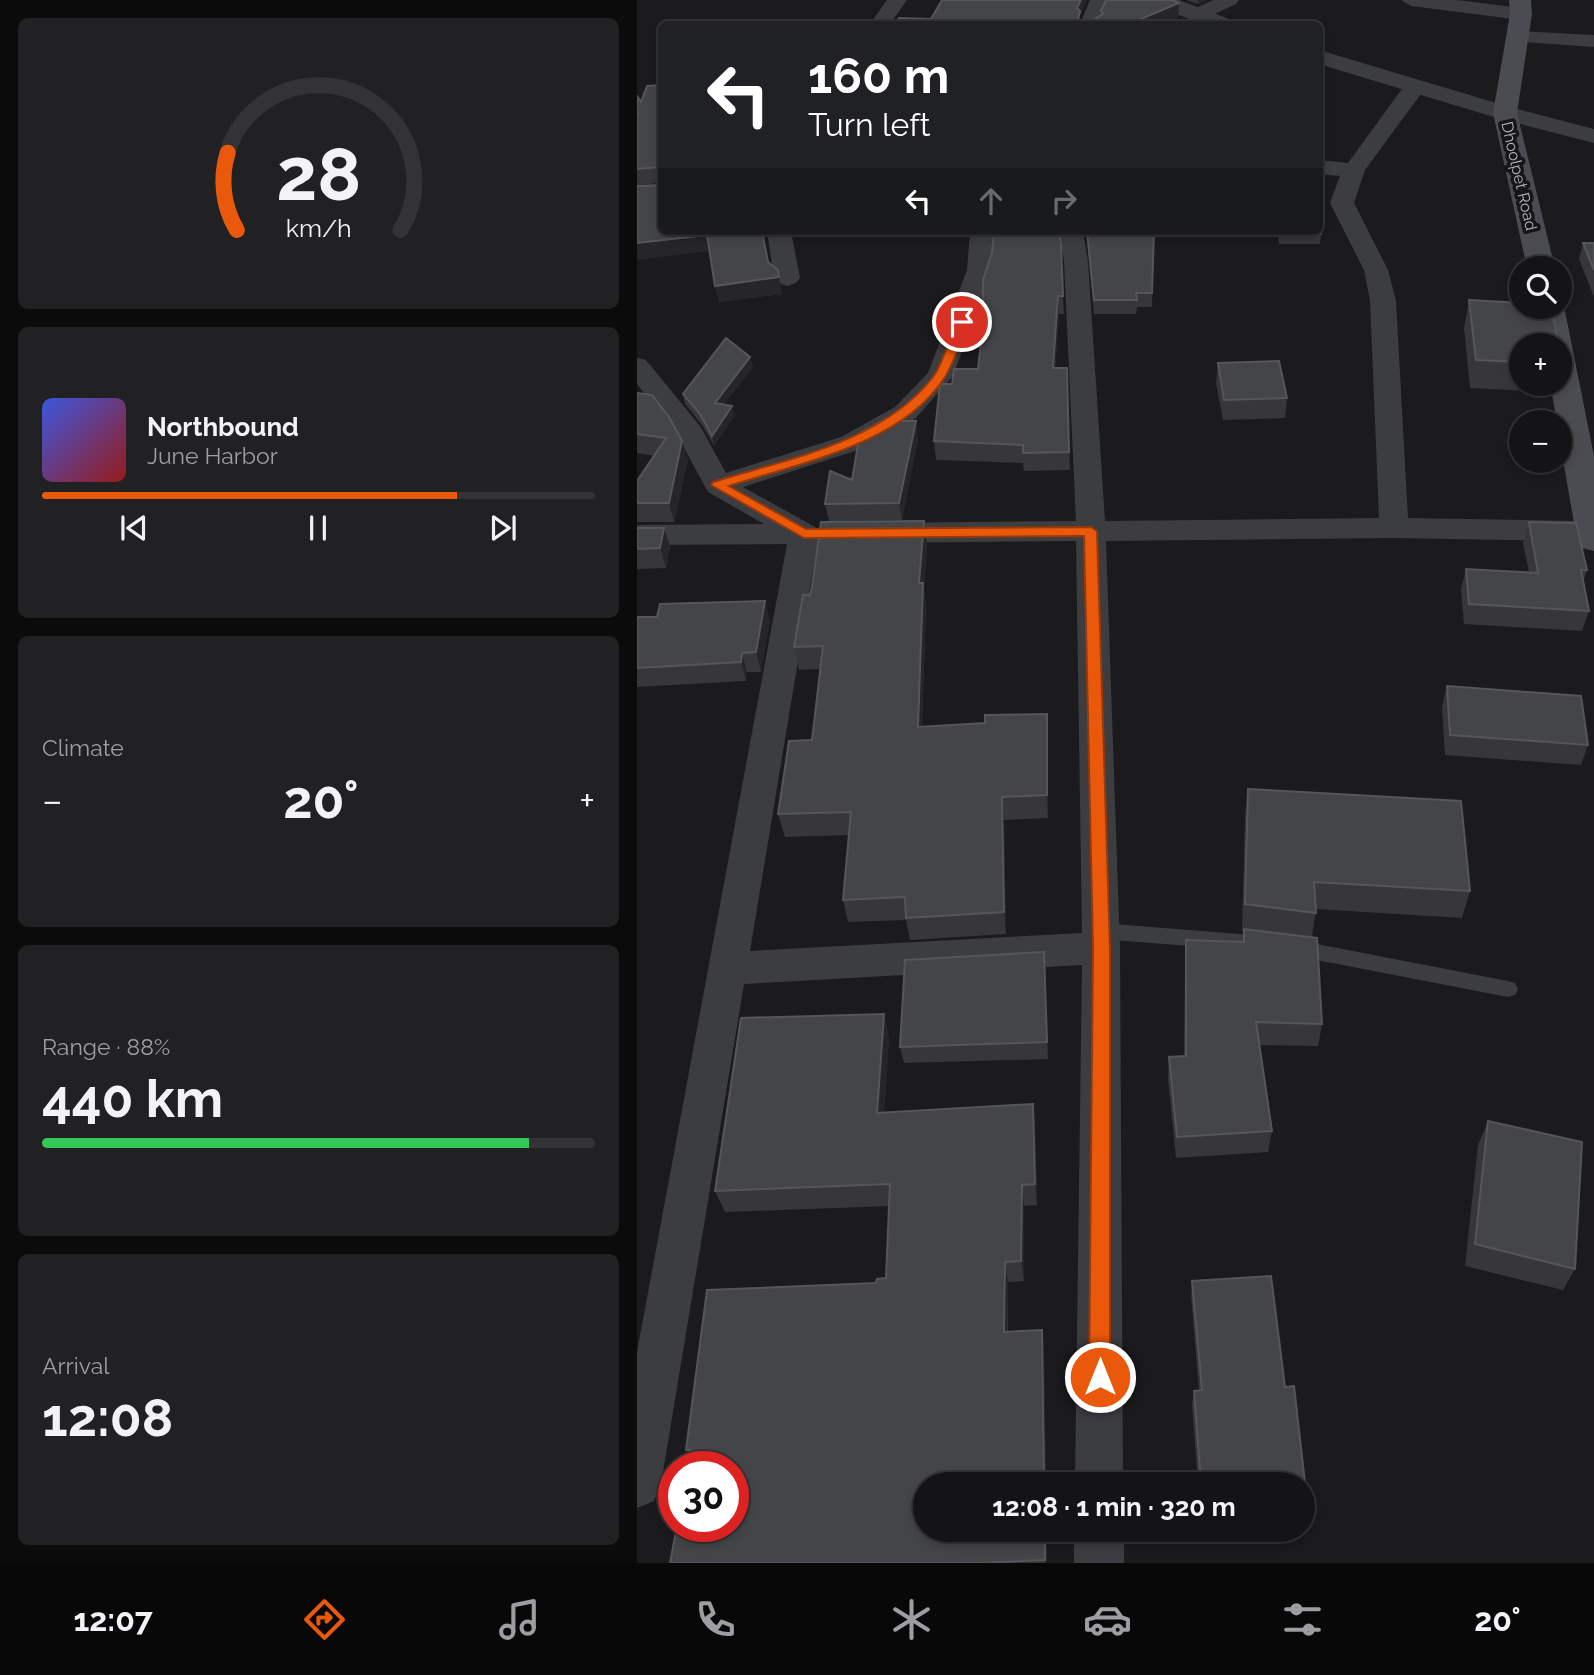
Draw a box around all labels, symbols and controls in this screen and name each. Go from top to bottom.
text: 160 m [808,47,949,104]
icon: left [693,49,784,140]
text: Turn left [808,106,930,143]
street label: Dhoolpet Road [1497,120,1541,232]
text: 28 [276,132,361,217]
icon: left [899,182,937,220]
icon: ahead [972,182,1010,220]
icon: right [1045,182,1083,220]
text: km/h [286,212,351,242]
map controls [1509,256,1572,473]
button: search [1509,256,1572,319]
pin [932,292,992,352]
icon: arrive [943,303,981,341]
button: + [1509,333,1572,396]
button: − [1509,410,1572,473]
text: Northbound [147,412,299,442]
text: June Harbor [147,442,278,469]
icon: previous [115,509,153,547]
icon: pause [299,509,337,547]
icon: next [484,509,522,547]
text: Climate [42,734,124,761]
text: 20° [283,769,359,830]
text: − [42,778,62,823]
text: + [579,778,595,823]
text: Range · 88% [42,1033,170,1060]
text: 440 km [42,1068,223,1129]
position arrow [1063,1340,1137,1414]
text: Arrival [42,1352,109,1379]
text: 12:08 [42,1387,173,1448]
speed limit sign: 30 [658,1451,749,1542]
text: 12:08 · 1 min · 320 m [992,1492,1236,1522]
icon: directions [300,1595,349,1644]
icon: music [495,1595,544,1644]
icon: phone [691,1595,740,1644]
icon: climate [887,1595,936,1644]
icon: car [1083,1595,1132,1644]
icon: filters [1278,1595,1327,1644]
text: 12:07 [73,1601,153,1638]
text: 20° [1474,1601,1521,1638]

